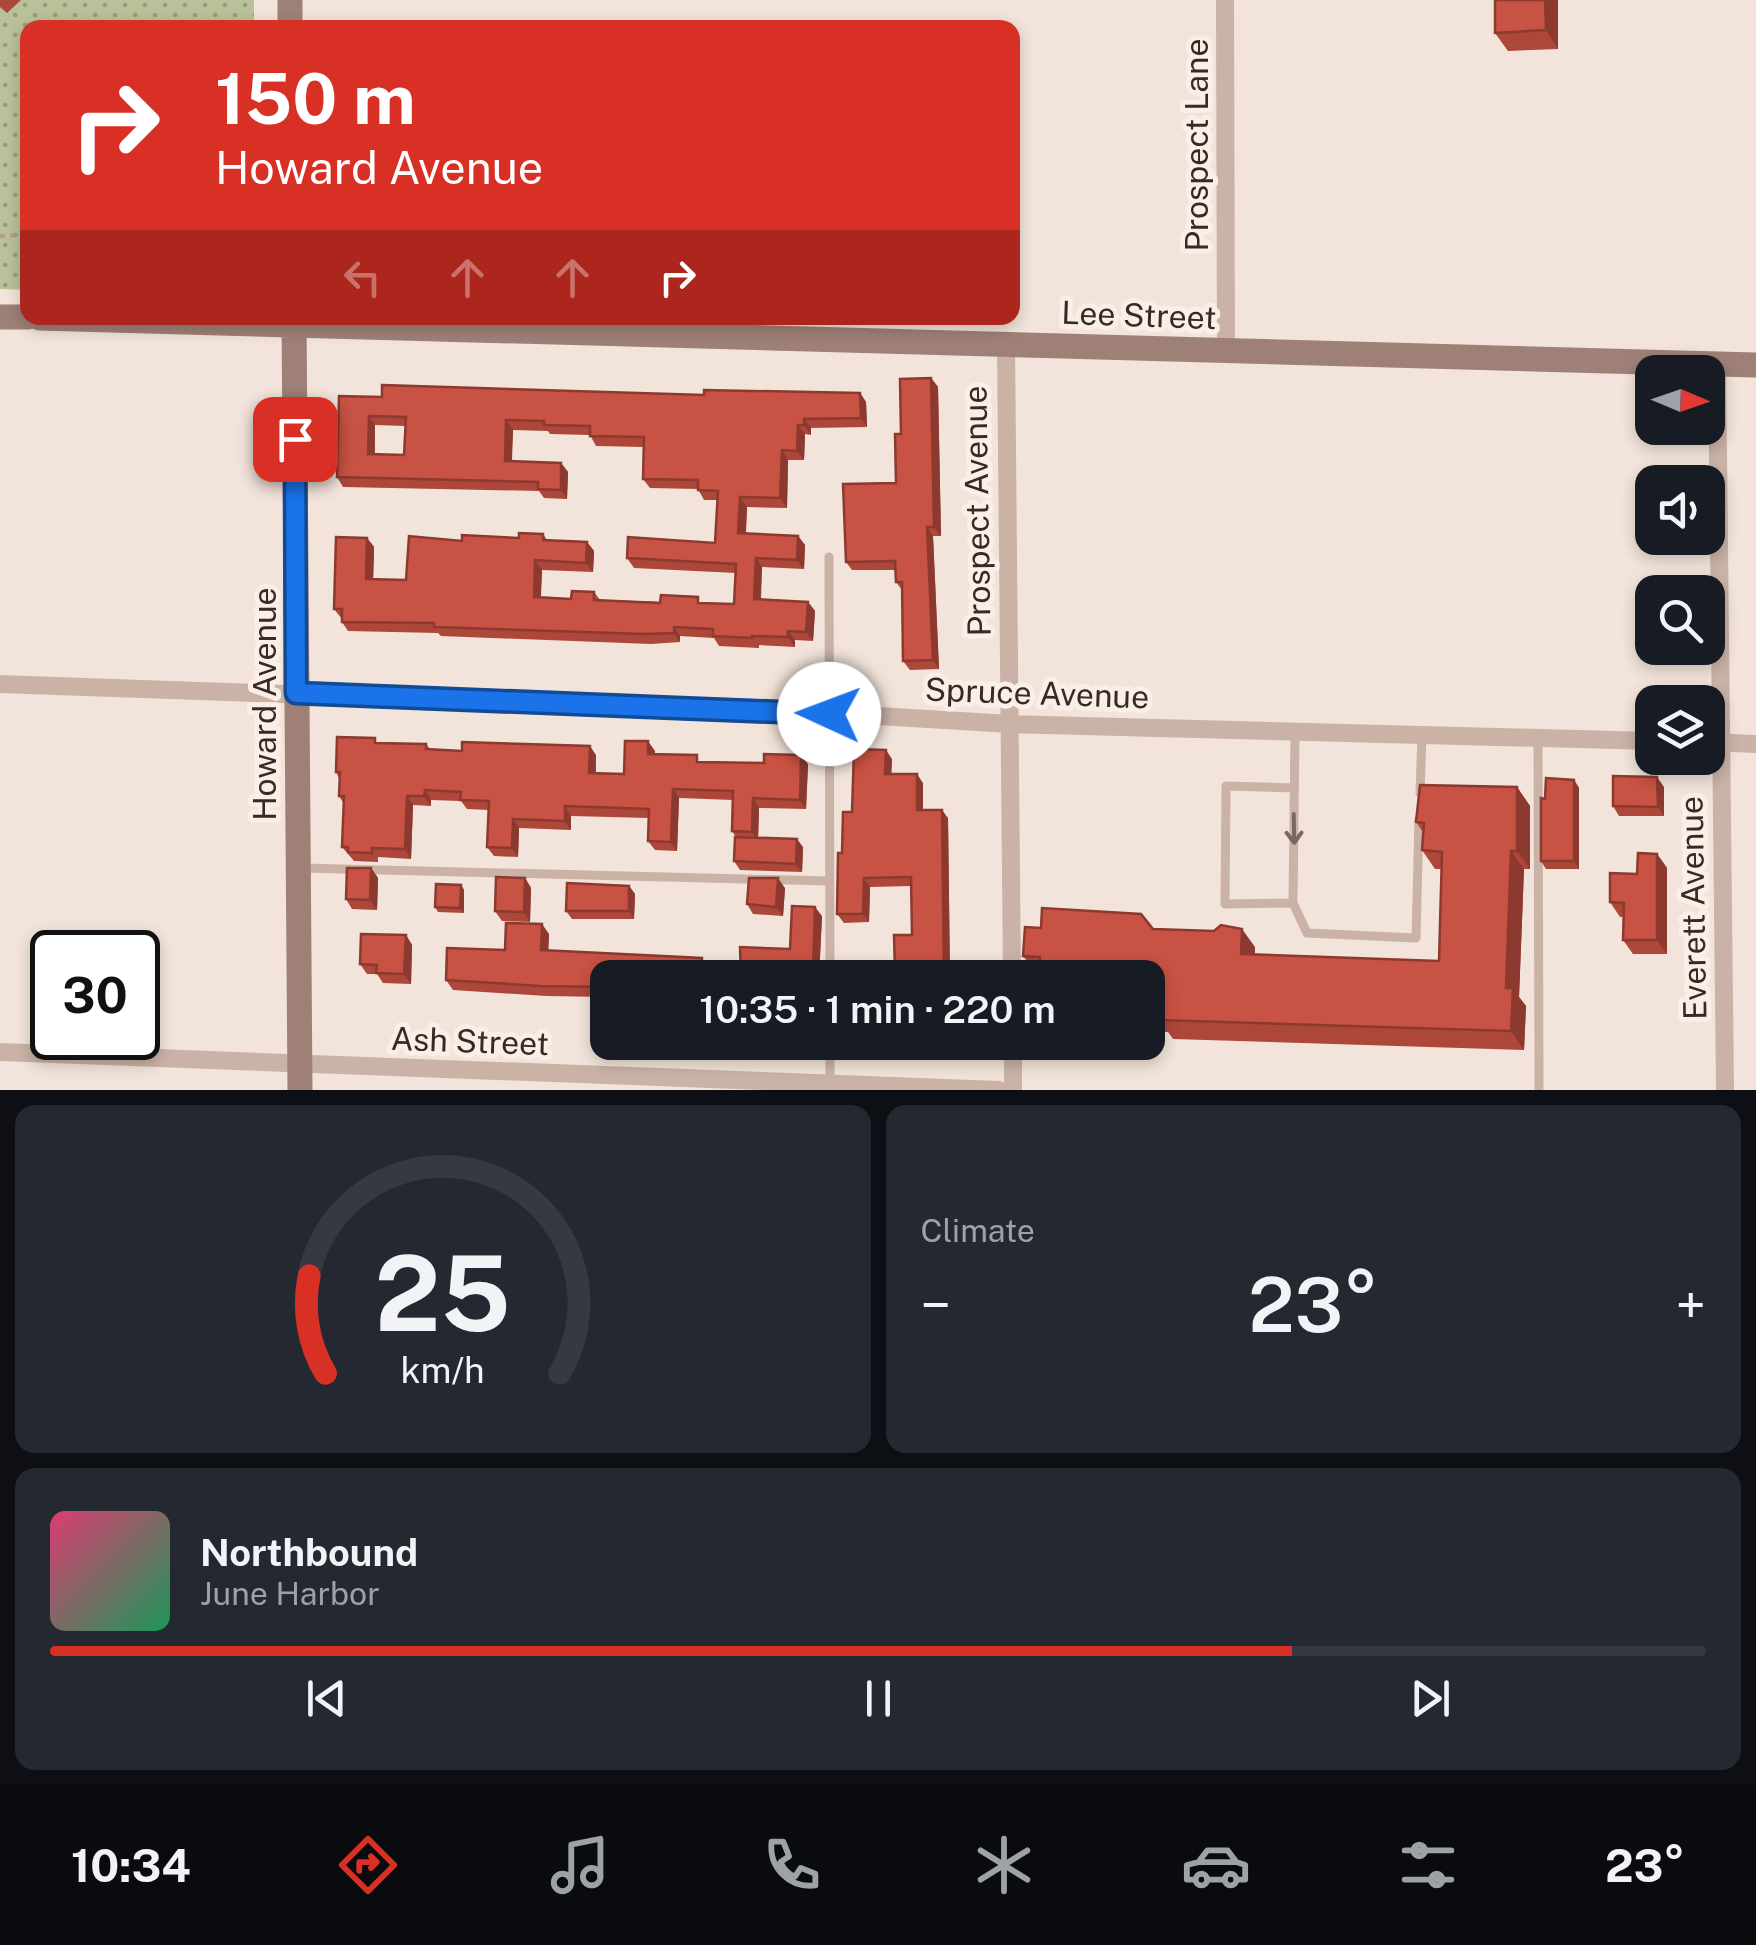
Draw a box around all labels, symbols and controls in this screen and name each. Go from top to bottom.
street label: Prospect Lane [1178,38,1215,252]
text: 150 m [215,57,416,140]
icon: right [50,60,180,190]
text: Howard Avenue [215,141,543,194]
icon: left [335,250,390,305]
icon: ahead [440,250,495,305]
icon: ahead [545,250,600,305]
icon: right [650,250,705,305]
street label: Lee Street [1061,294,1217,336]
north arrow [1635,355,1725,445]
map controls [1635,355,1725,775]
street label: Prospect Avenue [956,385,998,637]
pin [253,397,338,482]
icon: arrive [268,412,323,467]
button: sound [1635,465,1725,555]
button: search [1635,575,1725,665]
street label: Howard Avenue [246,587,283,821]
position arrow [777,662,881,766]
street label: Spruce Avenue [924,671,1150,715]
button: layers [1635,685,1725,775]
street label: Everett Avenue [1673,796,1713,1020]
one-way arrow [1284,812,1304,845]
speed limit sign: 30 [30,930,160,1060]
text: 10:35 · 1 min · 220 m [699,987,1056,1032]
street label: Ash Street [390,1020,550,1062]
text: Climate [921,1212,1035,1249]
text: 25 [375,1232,511,1354]
text: 23° [1248,1261,1378,1349]
text: − [921,1273,951,1337]
text: + [1675,1273,1706,1337]
text: km/h [401,1349,485,1391]
text: Northbound [200,1530,418,1575]
text: June Harbor [200,1575,380,1612]
icon: previous [299,1671,354,1726]
icon: pause [851,1671,906,1726]
icon: next [1403,1671,1458,1726]
icon: directions [333,1830,403,1900]
icon: music [545,1830,615,1900]
icon: phone [757,1830,827,1900]
icon: climate [969,1830,1039,1900]
icon: car [1181,1830,1251,1900]
icon: filters [1393,1830,1463,1900]
text: 10:34 [71,1839,191,1892]
text: 23° [1605,1839,1685,1892]

